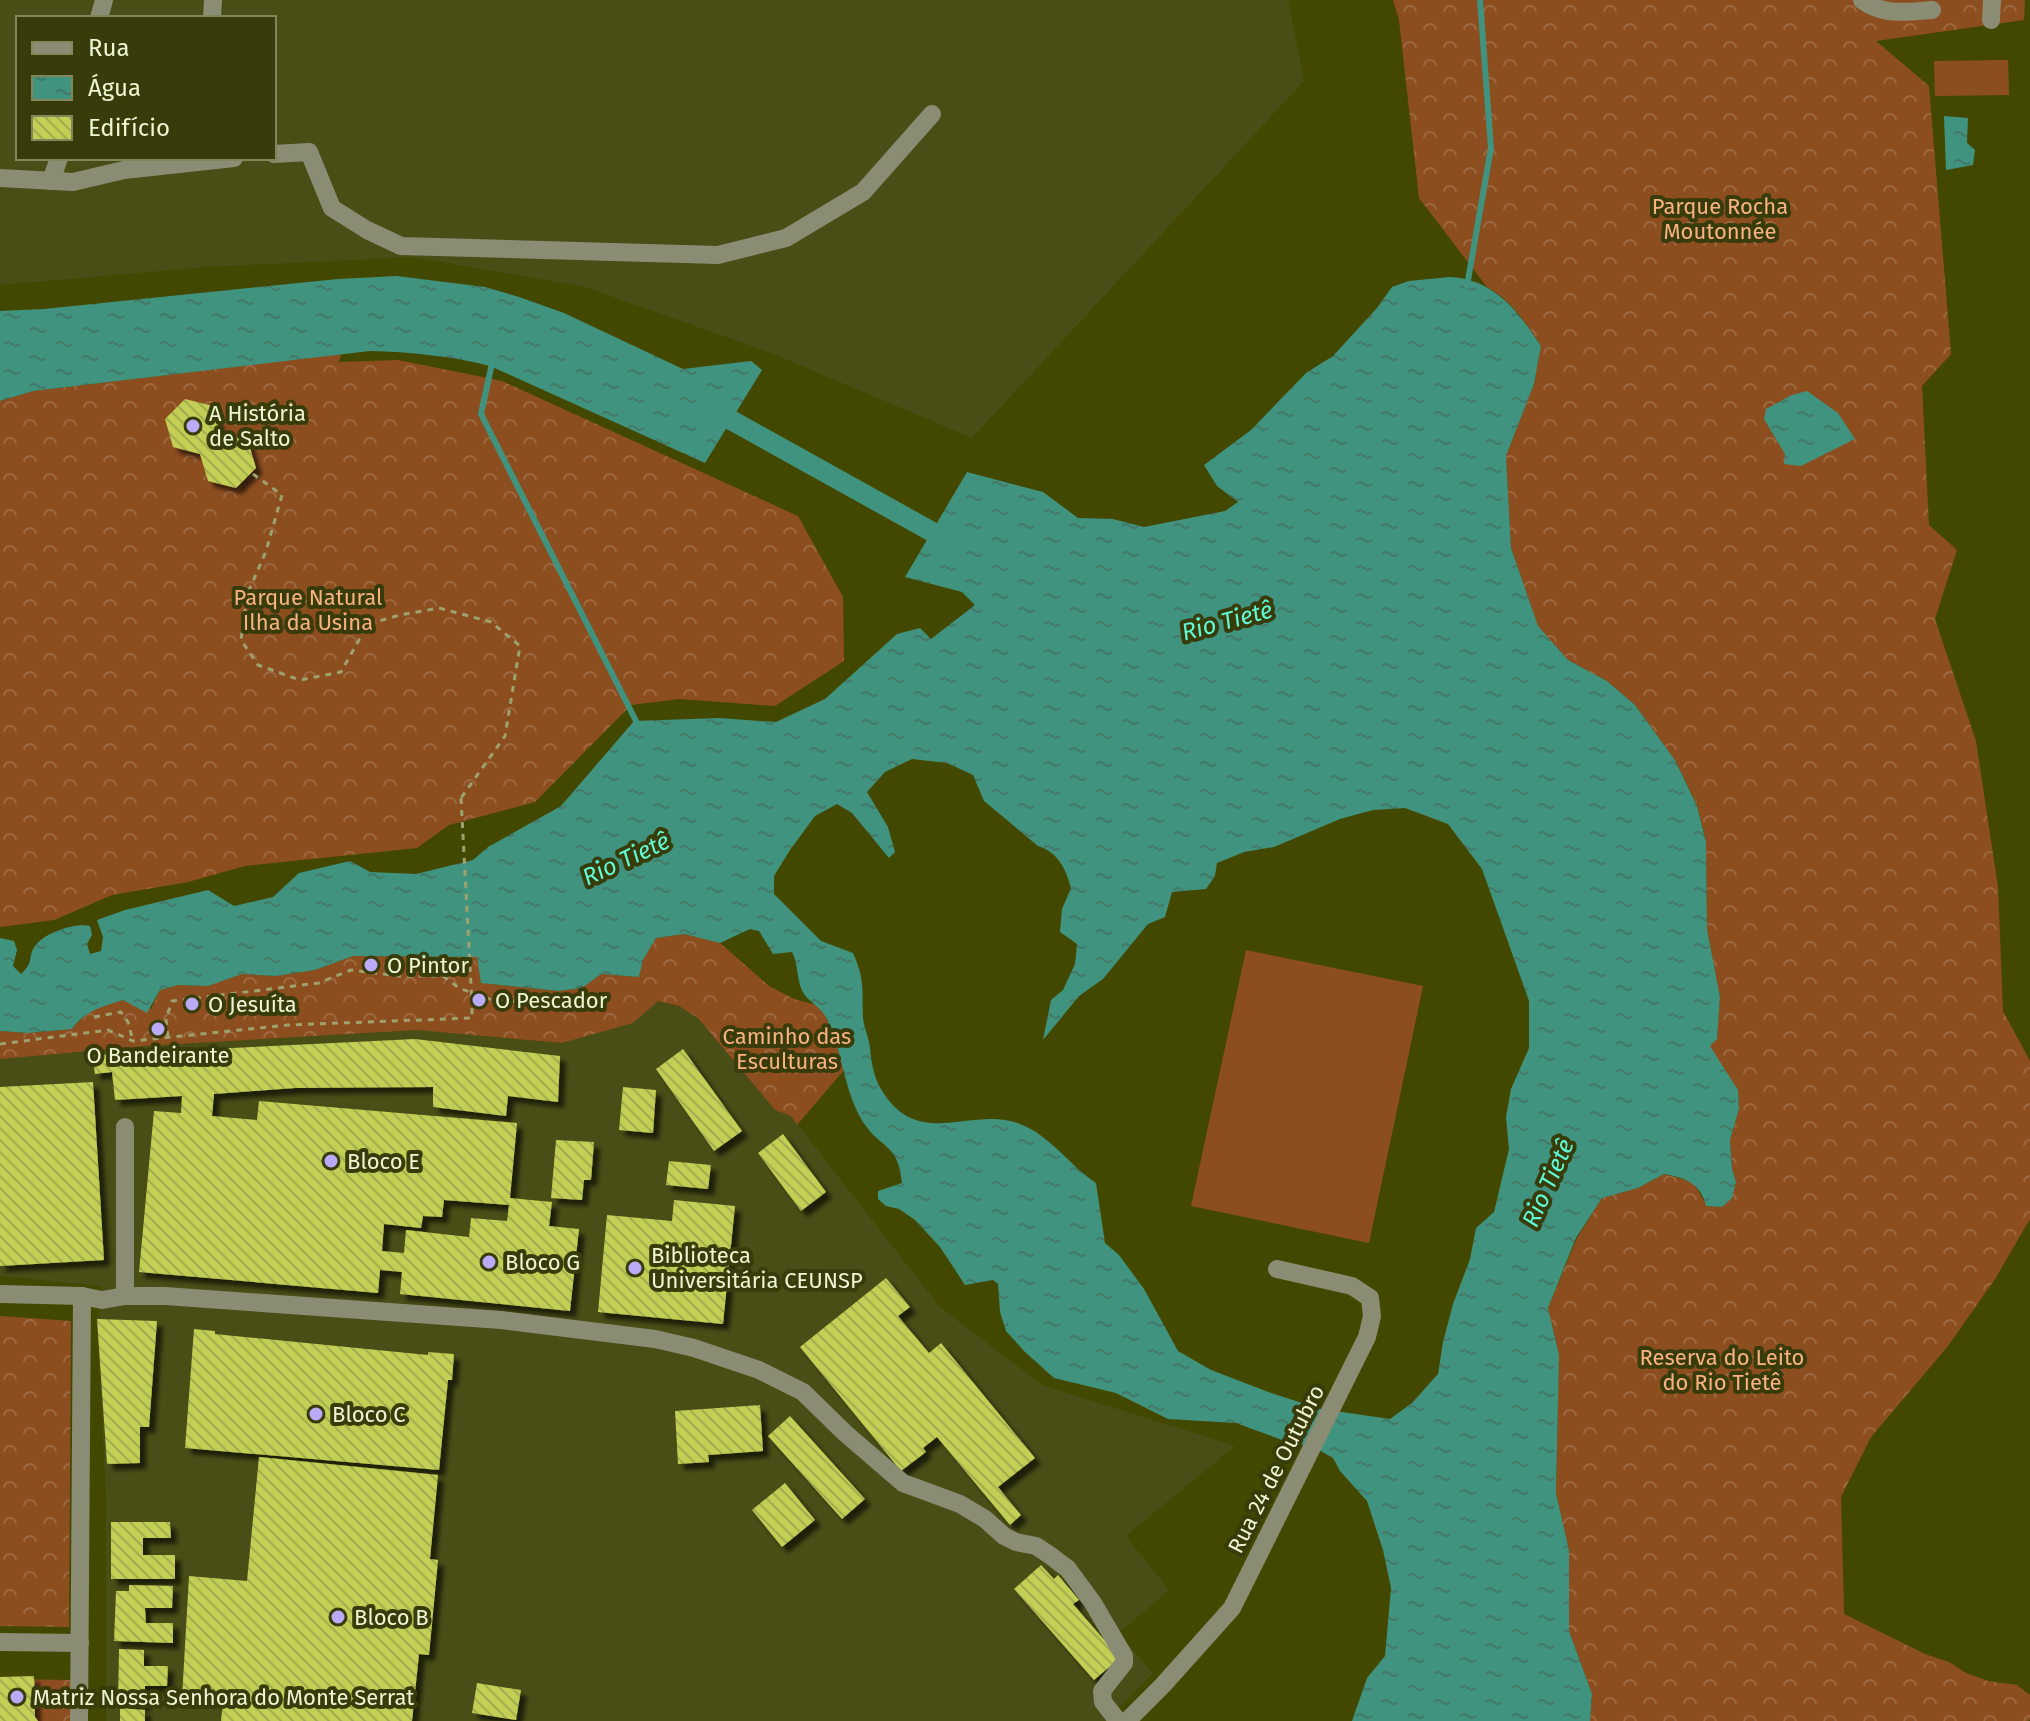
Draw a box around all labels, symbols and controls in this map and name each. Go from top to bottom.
legend [16,16,276,160]
text: Rua [88,34,130,62]
text: Água [88,73,141,102]
text: Edifício [88,114,170,142]
park label: Parque Rocha Moutonnée [1652,193,1788,245]
place label: A História de Salto [209,400,306,452]
marker: A História de Salto [184,417,202,435]
park label: Parque Natural Ilha da Usina [234,584,382,636]
water label: Rio Tietê [1178,595,1276,647]
water label: Rio Tietê [578,827,674,891]
place label: O Pintor [387,952,469,979]
marker: O Pintor [362,956,380,974]
place label: O Pescador [495,987,608,1014]
place label: O Jesuíta [208,991,297,1018]
marker: O Pescador [470,991,488,1009]
marker: O Jesuíta [183,995,201,1013]
marker: O Bandeirante [149,1020,167,1038]
park label: Caminho das Esculturas [723,1023,851,1075]
place label: O Bandeirante [87,1042,229,1069]
water label: Rio Tietê [1516,1135,1580,1231]
place label: Bloco E [347,1148,420,1175]
marker: Bloco E [322,1152,340,1170]
place label: Biblioteca Universitária CEUNSP [651,1242,863,1294]
place label: Bloco G [505,1249,580,1276]
marker: Bloco G [480,1253,498,1271]
marker: Biblioteca Universitária CEUNSP [626,1259,644,1277]
park label: Reserva do Leito do Rio Tietê [1640,1344,1804,1396]
street label: Rua 24 de Outubro [1222,1380,1330,1558]
place label: Bloco C [332,1401,406,1428]
marker: Bloco C [307,1405,325,1423]
place label: Bloco B [354,1604,429,1631]
marker: Bloco B [329,1608,347,1626]
place label: Matriz Nossa Senhora do Monte Serrat [33,1684,414,1711]
marker: Matriz Nossa Senhora do Monte Serrat [8,1688,26,1706]

